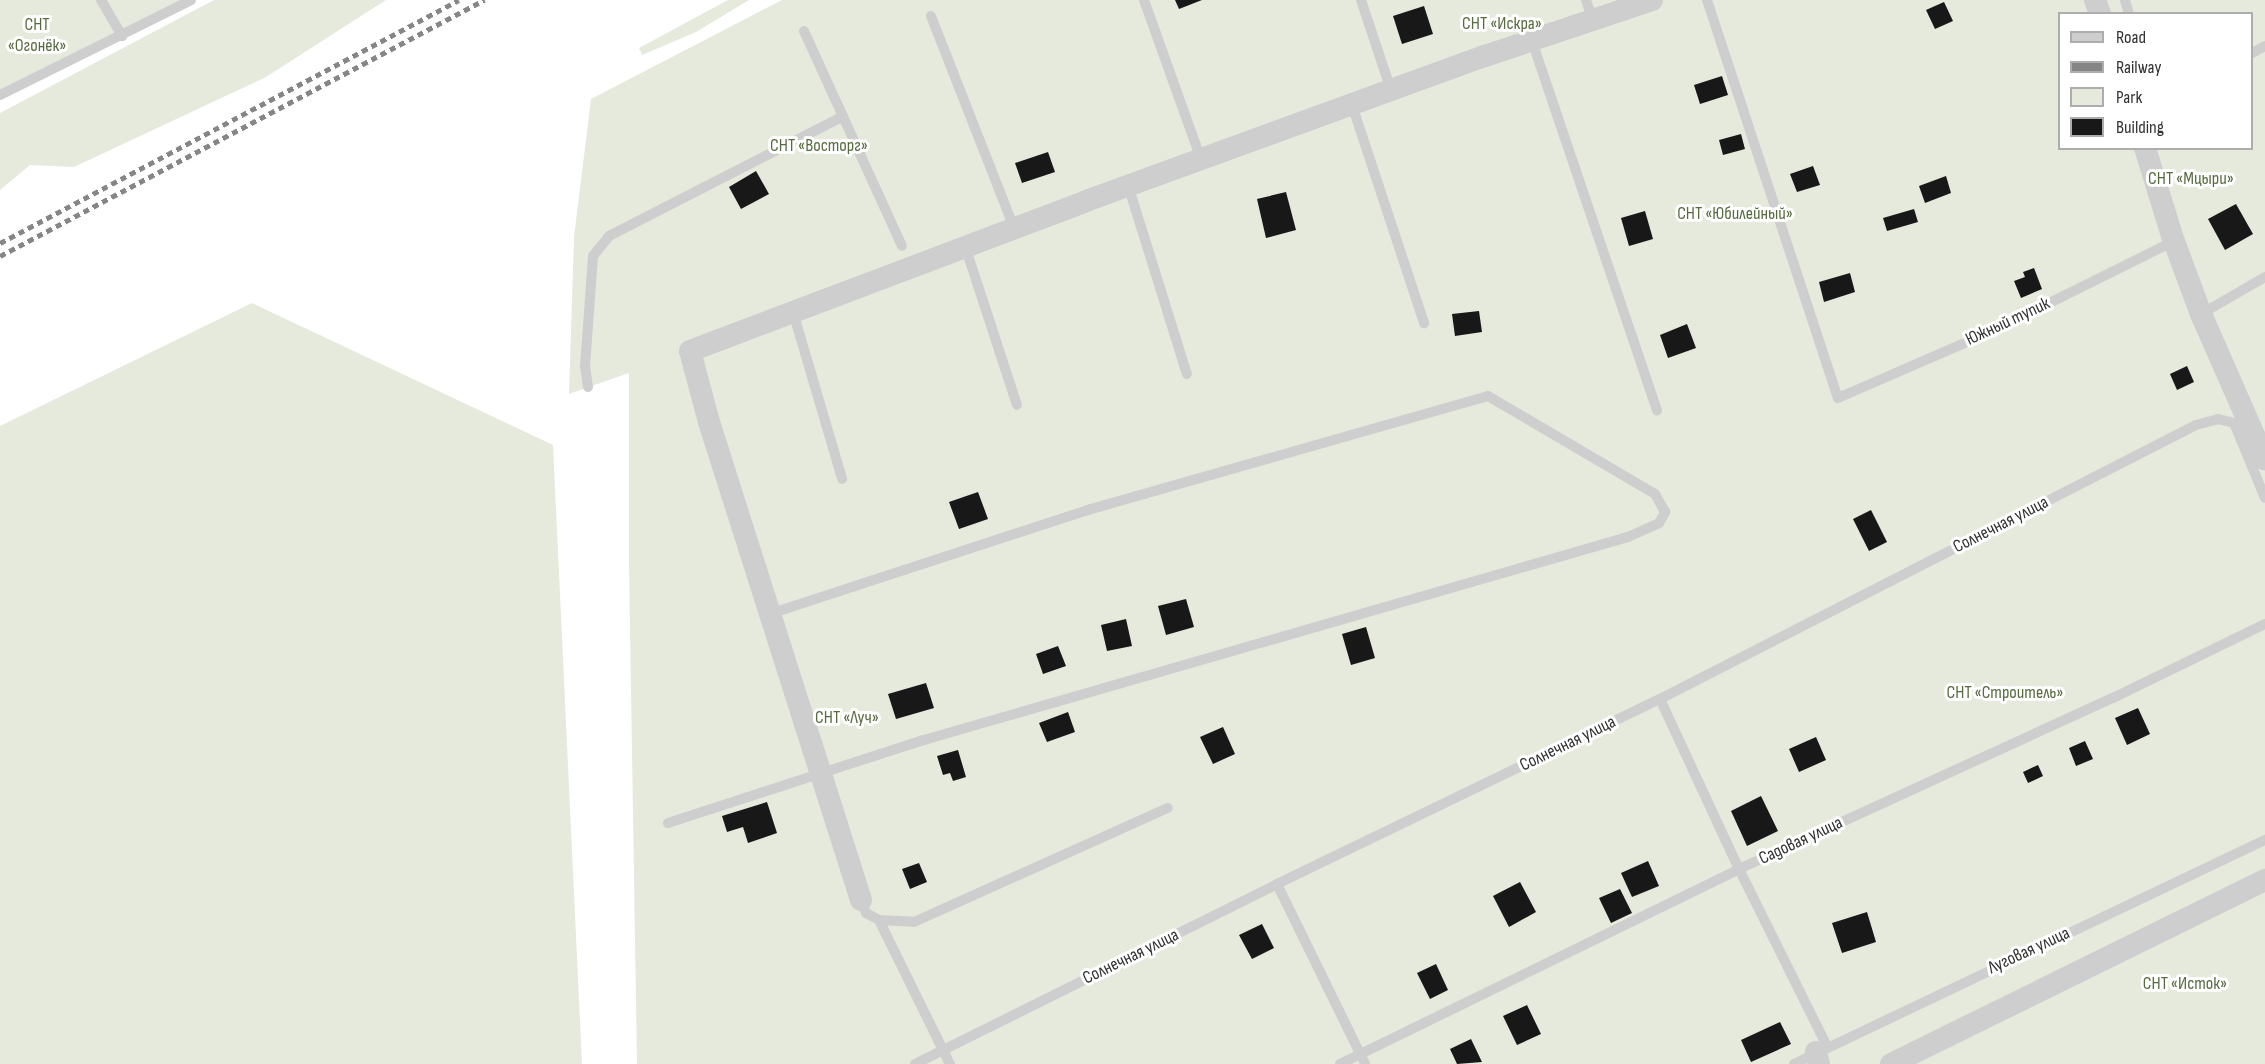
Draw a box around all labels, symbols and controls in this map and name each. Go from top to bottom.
legend [2058,12,2253,150]
park label: СНТ «Искра» [1462,13,1542,35]
park label: СНТ «Огонёк» [8,15,66,57]
text: Road [2116,27,2146,48]
text: Railway [2116,57,2161,78]
text: Park [2116,87,2142,108]
text: Building [2116,117,2164,138]
park label: СНТ «Восторг» [770,135,868,157]
park label: СНТ «Мцыри» [2148,168,2234,190]
park label: СНТ «Юбилейный» [1677,203,1793,225]
street label: Южный тупик [1962,293,2054,351]
street label: Солнечная улица [1950,492,2052,558]
park label: СНТ «Строитель» [1947,682,2063,704]
park label: СНТ «Луч» [815,707,879,729]
street label: Солнечная улица [1517,712,1619,776]
street label: Садовая улица [1756,812,1846,870]
street label: Луговая улица [1985,923,2073,979]
street label: Солнечная улица [1080,925,1182,989]
park label: СНТ «Исток» [2143,973,2227,995]

